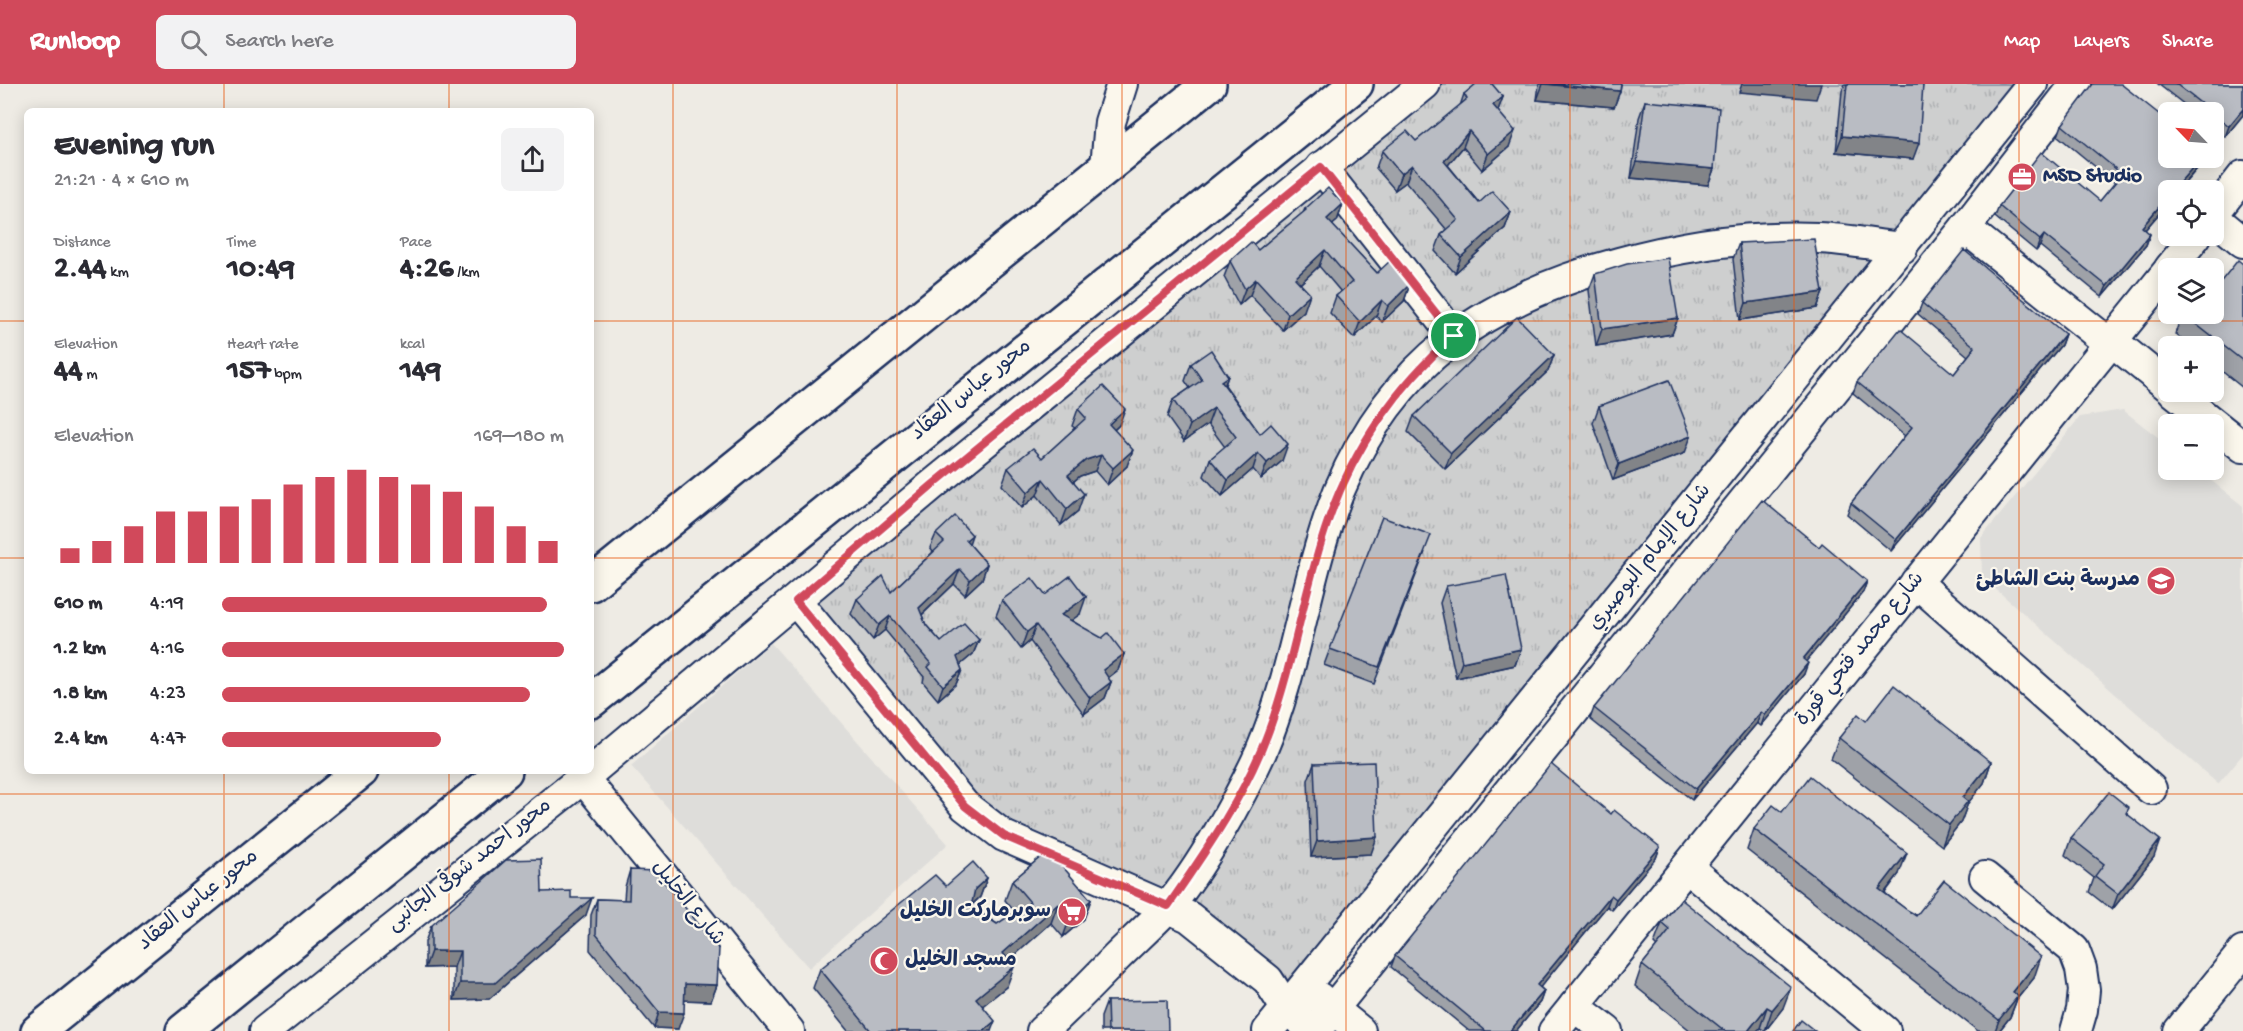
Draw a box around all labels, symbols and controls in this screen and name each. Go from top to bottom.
search box [156,15,576,69]
text: Runloop [30,26,120,59]
icon: search [177,26,210,59]
text: Search here [225,29,334,55]
text: Map [2004,30,2040,55]
text: Layers [2073,30,2129,55]
text: Share [2162,30,2213,55]
north arrow [2158,102,2224,168]
map controls [2158,102,2224,480]
text: Evening run [54,128,214,166]
button: share [501,128,564,191]
office icon: MSD Studio [2006,161,2038,193]
place label: MSD Studio [2043,165,2142,190]
text: 21:21 · 4 × 610 m [54,170,189,193]
button: locate [2158,180,2224,246]
text: Distance [54,234,111,253]
text: Time [227,234,256,253]
text: Pace [400,234,431,253]
text: 2.44 [54,253,107,288]
text: 10:49 [227,253,295,288]
text: 4:26 [400,253,454,288]
button: layers [2158,258,2224,324]
text: km [107,264,129,283]
text: /km [454,264,480,283]
pin [1428,310,1479,361]
icon: arrive [1437,319,1470,352]
street label: محور عباس العقاد [907,335,1037,447]
text: Elevation [54,336,118,355]
text: Heart rate [227,336,299,355]
text: kcal [400,336,425,355]
button: + [2158,336,2224,402]
text: 44 [54,355,82,390]
text: 157 [227,355,271,390]
text: 149 [400,355,441,390]
text: m [82,366,98,385]
text: bpm [271,366,302,385]
button: − [2158,414,2224,480]
text: Elevation [54,426,134,449]
text: 169–180 m [474,426,564,449]
street label: شارع الإمام البوصيري [1584,480,1718,636]
school or university icon: مدرسة بنت الشاطئ [2145,565,2177,597]
street label: شارع محمد فتحي قورة [1791,568,1933,734]
place label: مدرسة بنت الشاطئ [1976,568,2140,594]
text: 610 m [54,593,103,616]
text: 4:19 [150,593,184,616]
text: 1.2 km [54,638,106,661]
text: 4:16 [150,638,184,661]
text: 1.8 km [54,683,107,706]
text: 4:23 [150,683,186,706]
text: 2.4 km [54,728,107,751]
text: 4:47 [150,728,186,751]
street label: محور احمد شوقى الجانبى [380,791,557,938]
street label: محور عباس العقاد [134,845,264,957]
street label: شارع الخليل [645,856,729,952]
supermarket icon: سوبرماركت الخليل [1056,896,1088,928]
place label: سوبرماركت الخليل [900,899,1051,925]
mosque icon: مسجد الخليل [868,945,900,977]
place label: مسجد الخليل [905,949,1017,974]

